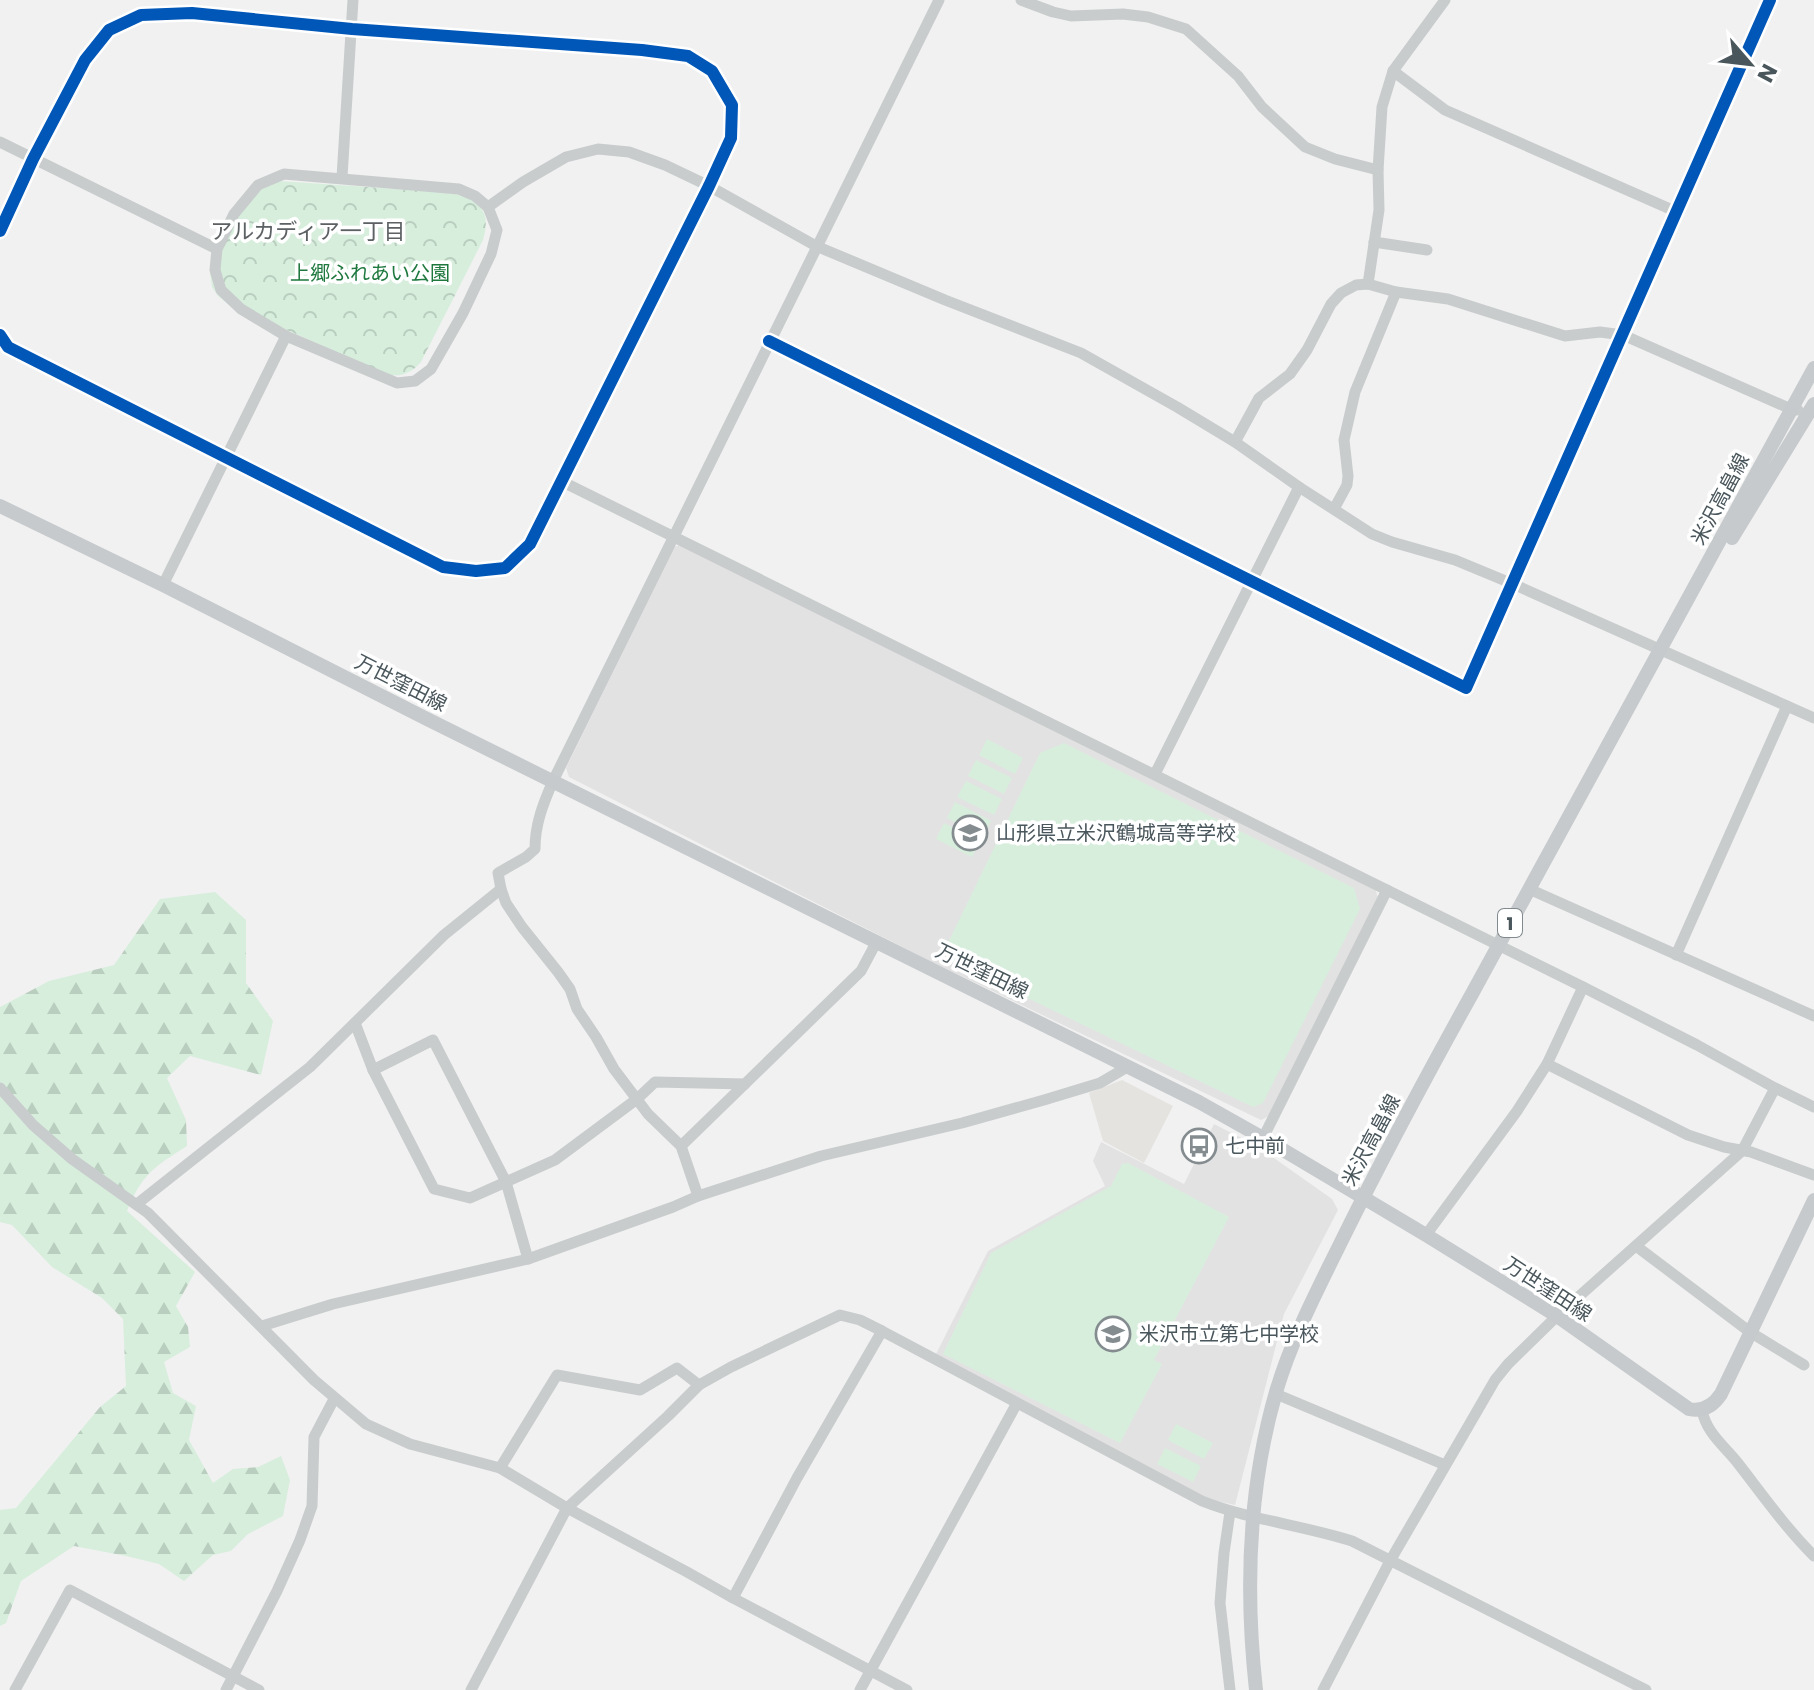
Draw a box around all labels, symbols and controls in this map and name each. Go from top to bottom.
north arrow [1710,24,1790,104]
text: N [1750,59,1785,88]
district label: アルカディア一丁目 [210,216,406,247]
park label: 上郷ふれあい公園 [290,259,450,287]
street label: 米沢高畠線 [1684,448,1756,550]
street label: 万世窪田線 [350,648,452,718]
school or university icon: 山形県立米沢鶴城高等学校 [951,814,989,852]
place label: 山形県立米沢鶴城高等学校 [996,819,1236,847]
road number: 1 [1498,909,1522,937]
street label: 万世窪田線 [931,936,1033,1006]
street label: 米沢高畠線 [1335,1089,1407,1191]
bus stop icon: 七中前 [1180,1127,1218,1165]
place label: 七中前 [1225,1132,1285,1160]
street label: 万世窪田線 [1498,1250,1598,1328]
school or university icon: 米沢市立第七中学校 [1094,1315,1132,1353]
place label: 米沢市立第七中学校 [1139,1320,1319,1348]

